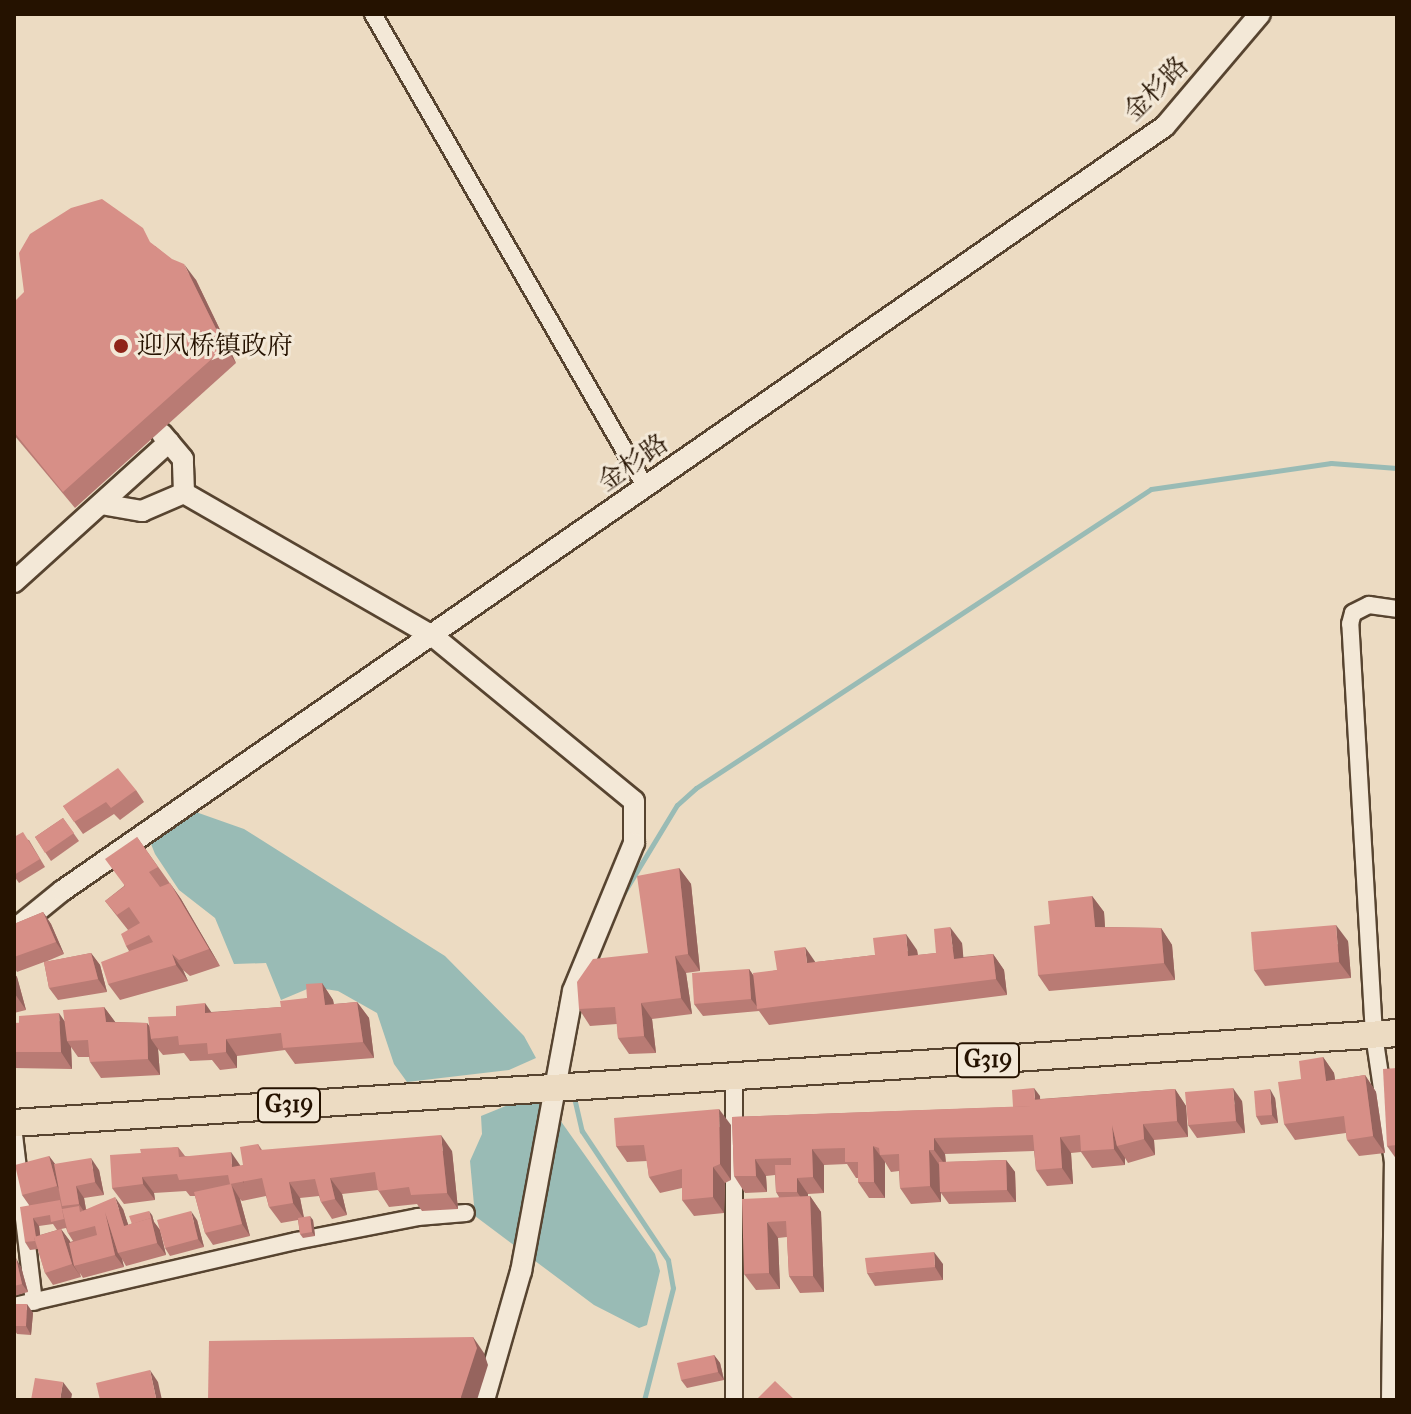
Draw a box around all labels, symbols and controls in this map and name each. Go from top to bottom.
street label: 金杉路 [1117,50,1195,128]
place label: 迎风桥镇政府 [137,330,293,362]
marker: 迎风桥镇政府 [112,337,130,355]
street label: 金杉路 [592,428,674,498]
road number: G319 [956,1040,1020,1080]
road number: G319 [257,1085,321,1125]

